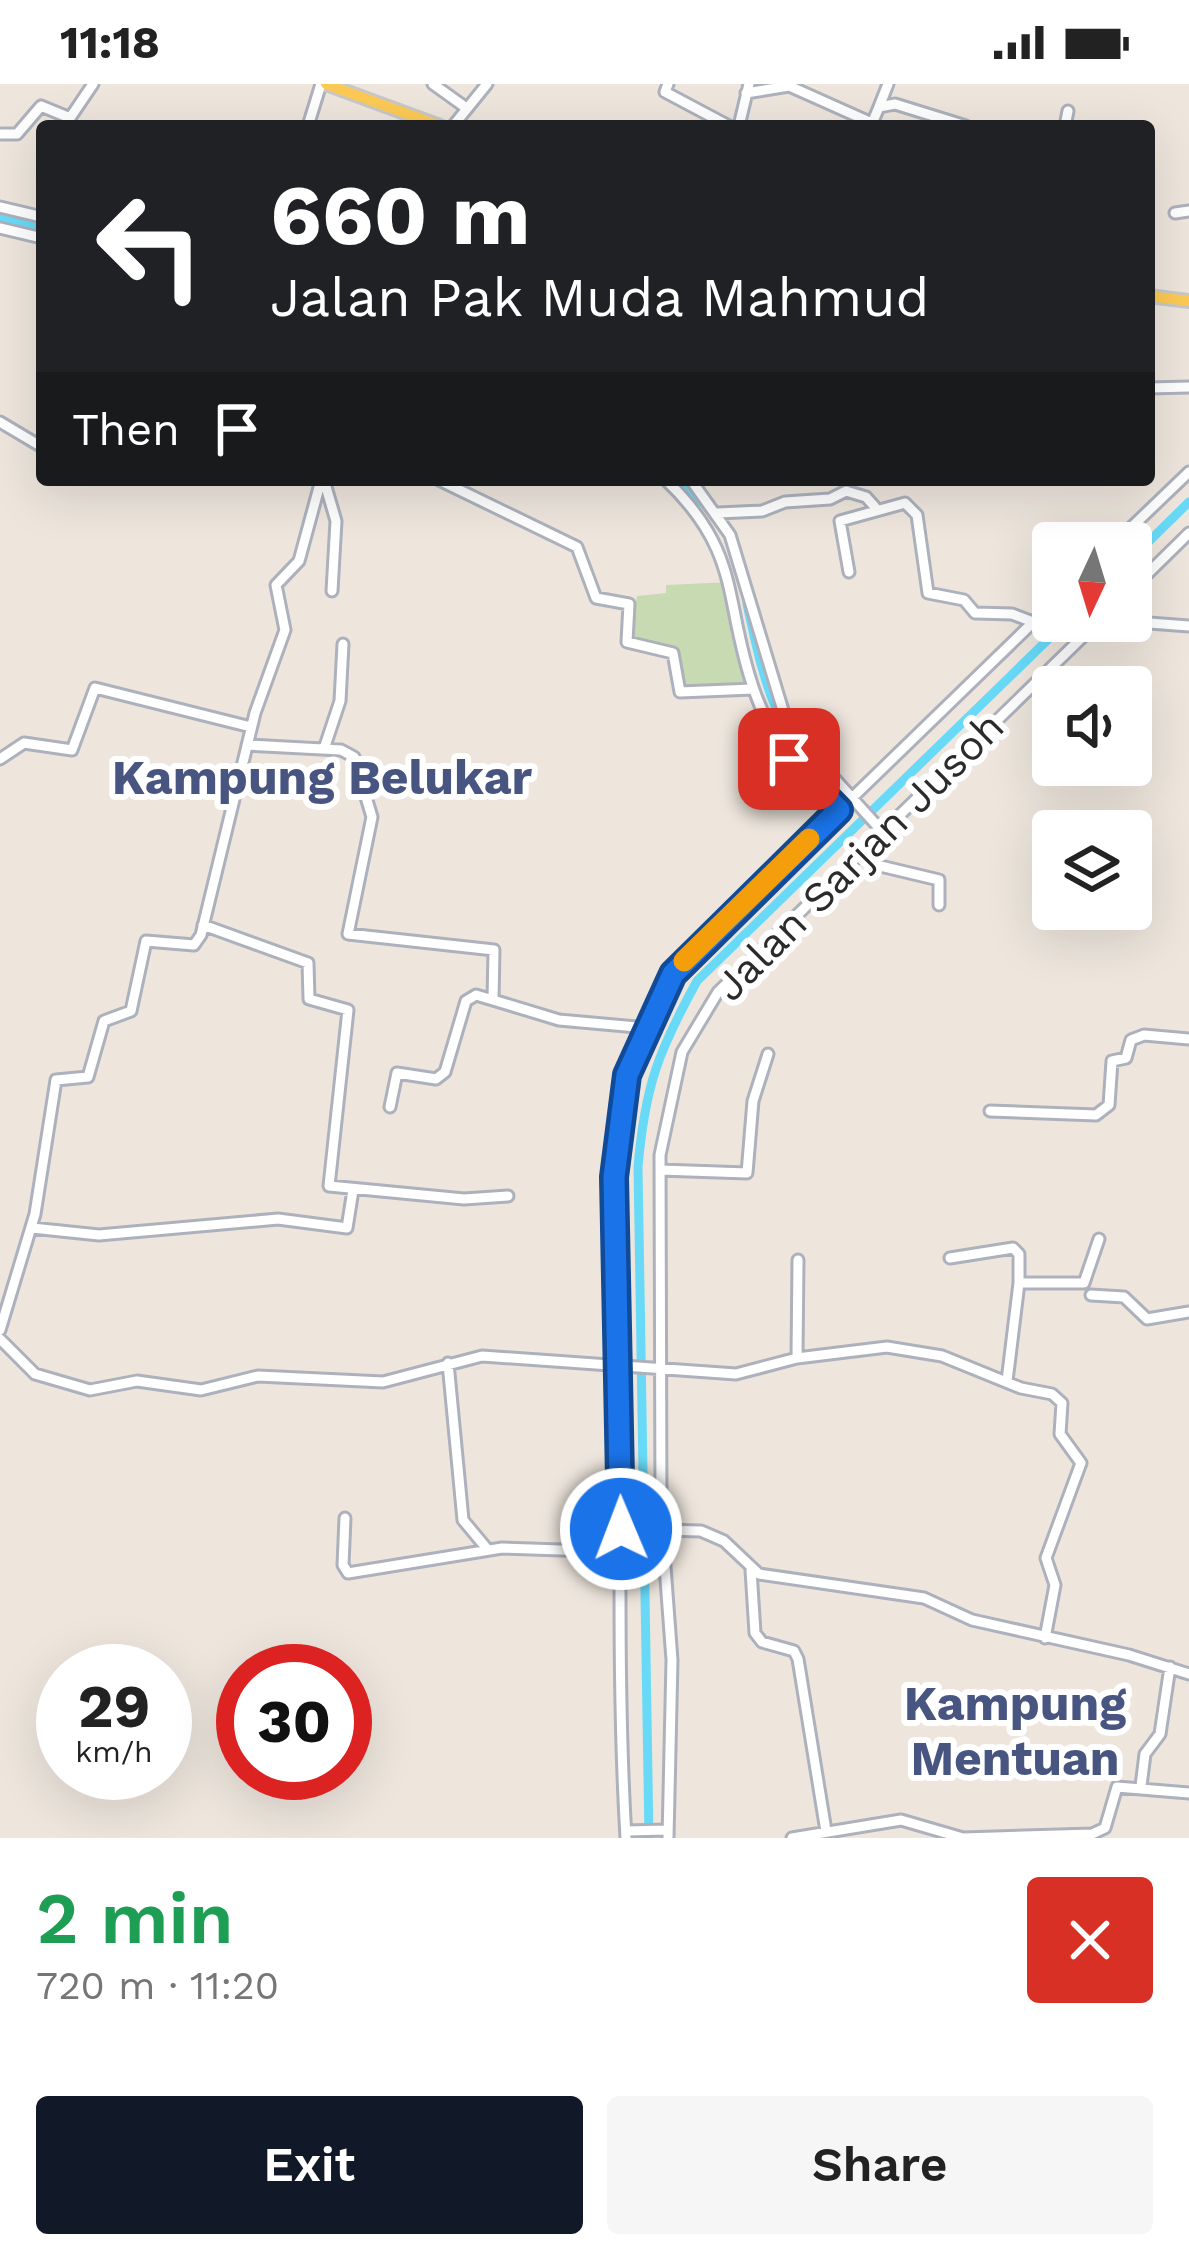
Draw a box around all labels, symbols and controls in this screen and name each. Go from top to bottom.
text: 11:18 [60,16,160,69]
text: 660 m [270,166,531,264]
icon: left [72,168,228,324]
text: Jalan Pak Muda Mahmud [270,266,929,329]
icon: arrive [204,396,270,462]
text: Then [72,403,180,456]
north arrow [1032,522,1152,642]
map controls [1032,522,1152,930]
button: sound [1032,666,1152,786]
street label: Jalan Sarjan Jusoh [704,701,1014,1011]
pin [738,708,840,810]
icon: arrive [756,726,822,792]
district label: Kampung Belukar [112,749,532,806]
button: layers [1032,810,1152,930]
position arrow [558,1466,684,1592]
speed limit sign: 30 [216,1644,372,1800]
text: 29 [78,1671,150,1742]
district label: Kampung Mentuan [904,1675,1126,1787]
text: km/h [75,1734,153,1769]
text: 2 min [36,1876,234,1960]
button: close [1027,1877,1153,2003]
text: 720 m · 11:20 [36,1963,279,2008]
button: Exit [36,2096,583,2234]
button: Share [607,2096,1153,2234]

